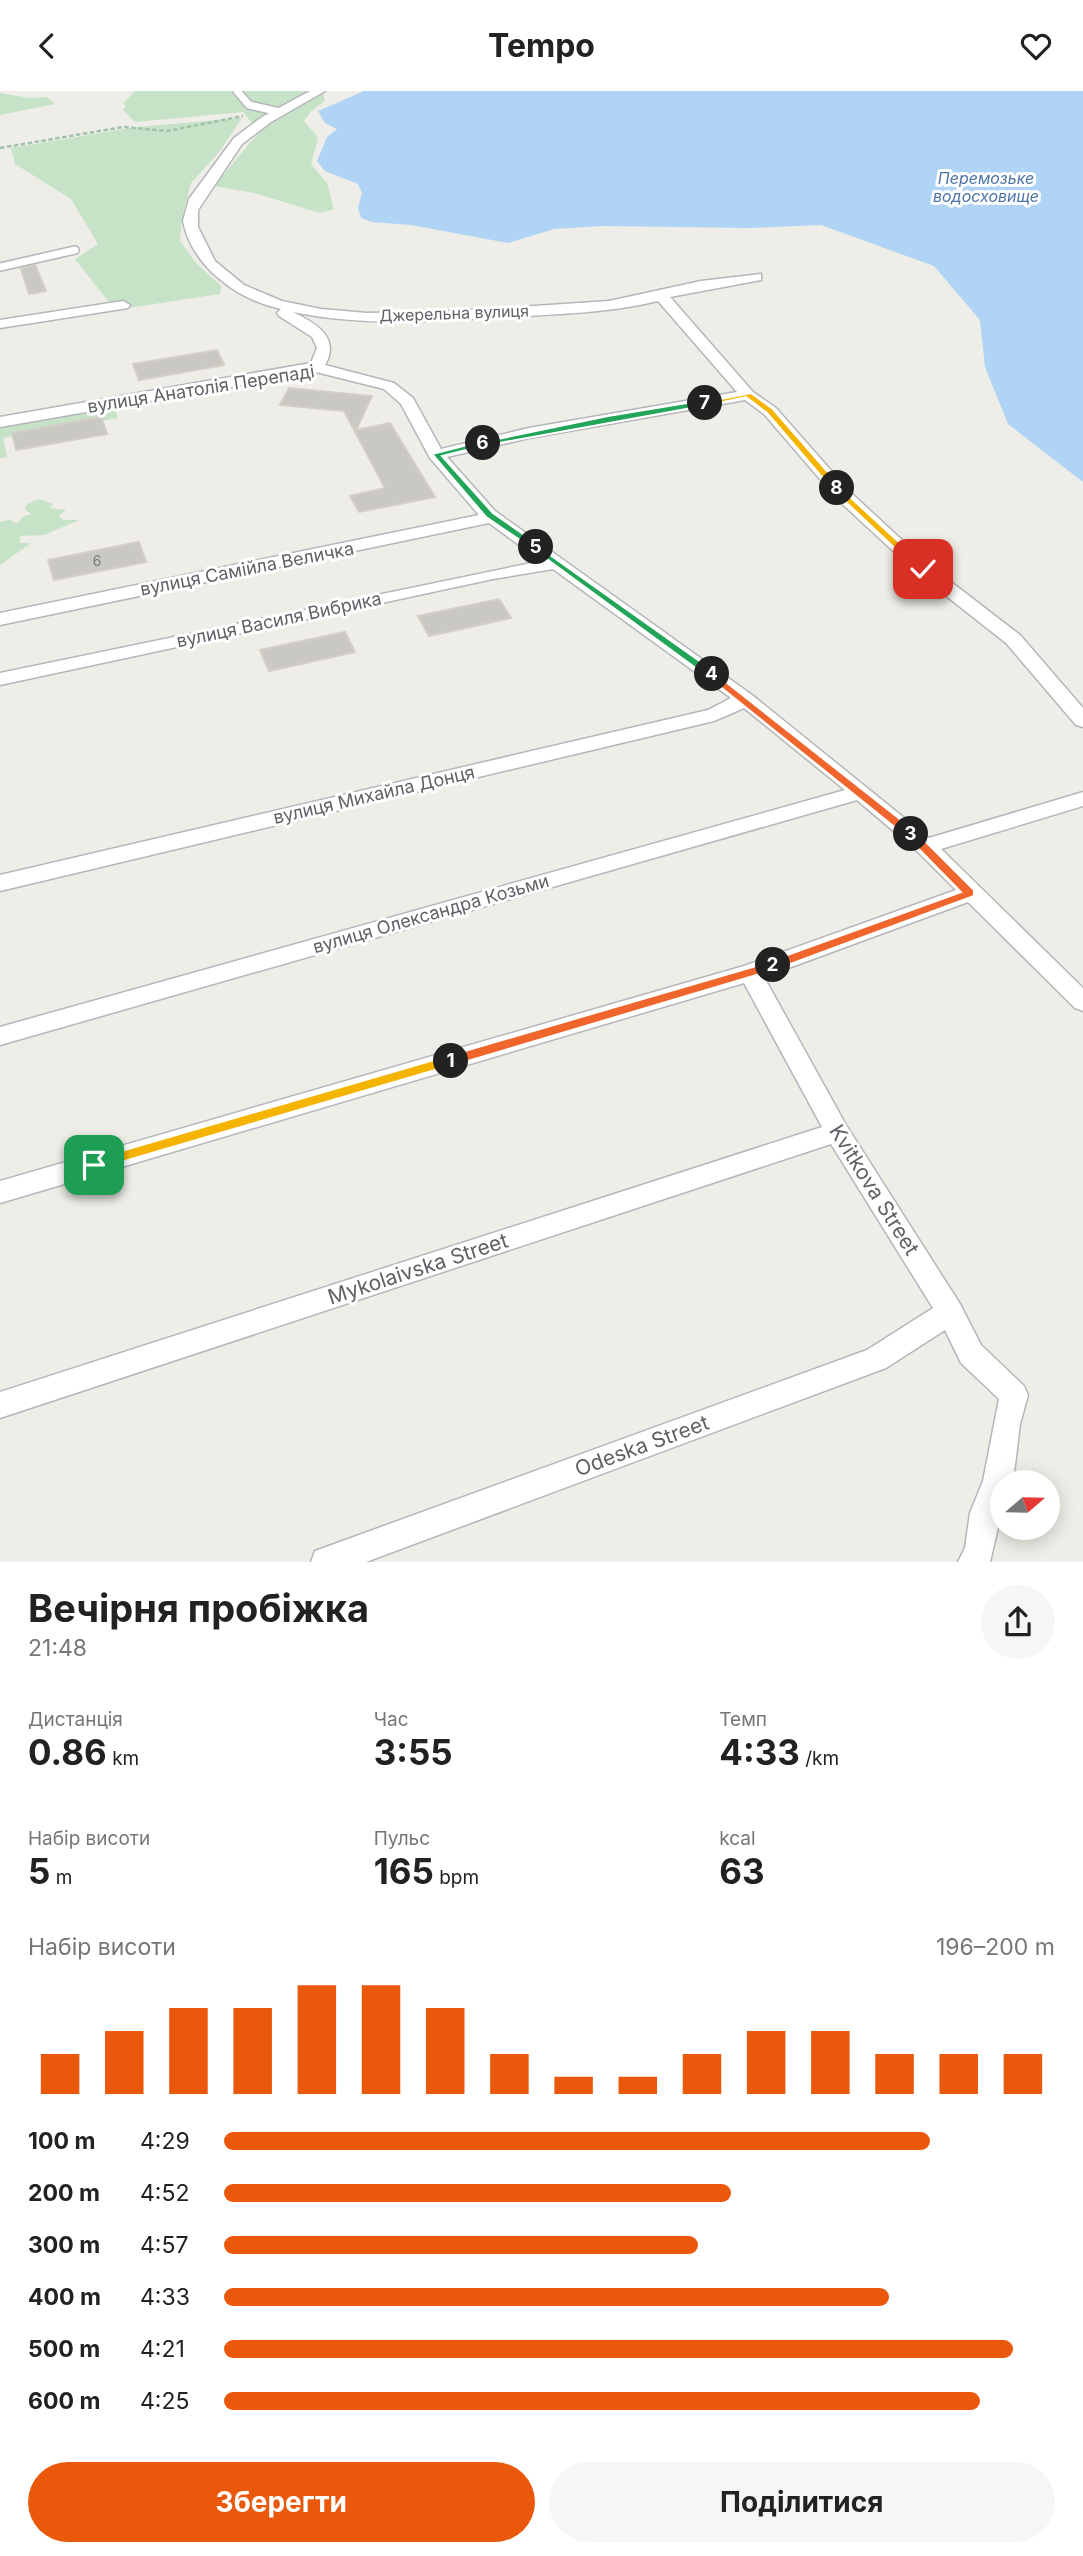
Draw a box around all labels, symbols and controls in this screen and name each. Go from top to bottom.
text: Tempo [488,26,595,65]
icon: back [28,27,66,65]
icon: heart [1017,27,1055,65]
water label: Перемозьке водосховище [933,168,1039,206]
street label: Джерельна вулиця [379,300,529,326]
street label: вулиця Анатолія Перепаді [86,360,316,417]
pin: 7 [688,385,722,421]
text: 7 [699,391,710,414]
pin: 6 [466,425,500,461]
text: 6 [476,431,489,454]
pin: 8 [820,471,854,505]
text: 8 [830,476,843,499]
pin: 5 [518,529,554,565]
text: 5 [529,535,542,558]
street label: вулиця Самійла Величка [138,537,356,600]
pin [893,539,953,599]
icon: check [904,550,942,588]
house number: 6 [93,552,101,569]
street label: вулиця Василя Вибрика [174,588,383,652]
pin: 4 [694,657,730,691]
text: 4 [705,662,718,685]
street label: вулиця Михайла Донця [271,761,477,828]
pin: 3 [894,817,928,851]
text: 3 [904,822,917,845]
street label: вулиця Олександра Козьми [310,870,551,957]
pin: 2 [756,947,790,983]
text: 2 [767,953,778,976]
pin: 1 [434,1044,468,1079]
text: 1 [446,1049,455,1072]
street label: Kvitkova Street [824,1120,925,1260]
pin [64,1135,124,1195]
icon: arrive [75,1146,113,1184]
street label: Mykolaivska Street [325,1228,511,1309]
street label: Odeska Street [571,1410,712,1481]
north arrow [990,1470,1060,1540]
map controls [990,1470,1060,1540]
text: Вечірня пробіжка [28,1585,369,1631]
button: share [981,1585,1055,1659]
text: 21:48 [28,1634,87,1662]
text: Дистанція [28,1708,123,1731]
text: Час [374,1708,408,1731]
text: Темп [719,1708,767,1731]
text: 0.86 [28,1731,107,1773]
text: 3:55 [374,1731,453,1773]
text: 4:33 [719,1731,800,1773]
text: km [107,1747,139,1770]
text: /km [800,1747,839,1770]
text: Набір висоти [28,1827,150,1850]
text: Пульс [374,1827,430,1850]
text: kcal [719,1827,756,1850]
text: 5 [28,1850,50,1892]
text: 165 [374,1850,434,1892]
text: 63 [719,1850,765,1892]
text: m [50,1866,72,1889]
text: bpm [434,1866,479,1889]
text: Набір висоти [28,1933,176,1961]
text: 196–200 m [936,1933,1055,1961]
text: 100 m [28,2127,95,2155]
text: 4:29 [140,2127,190,2155]
text: 200 m [28,2179,100,2207]
text: 4:52 [140,2179,190,2207]
text: 300 m [28,2231,100,2259]
text: 4:57 [140,2231,188,2259]
text: 400 m [28,2283,101,2311]
text: 4:33 [140,2283,190,2311]
text: 500 m [28,2335,100,2363]
text: 4:21 [140,2335,185,2363]
text: 600 m [28,2387,100,2415]
text: 4:25 [140,2387,190,2415]
button: Зберегти [28,2462,535,2542]
button: Поділитися [549,2462,1055,2542]

